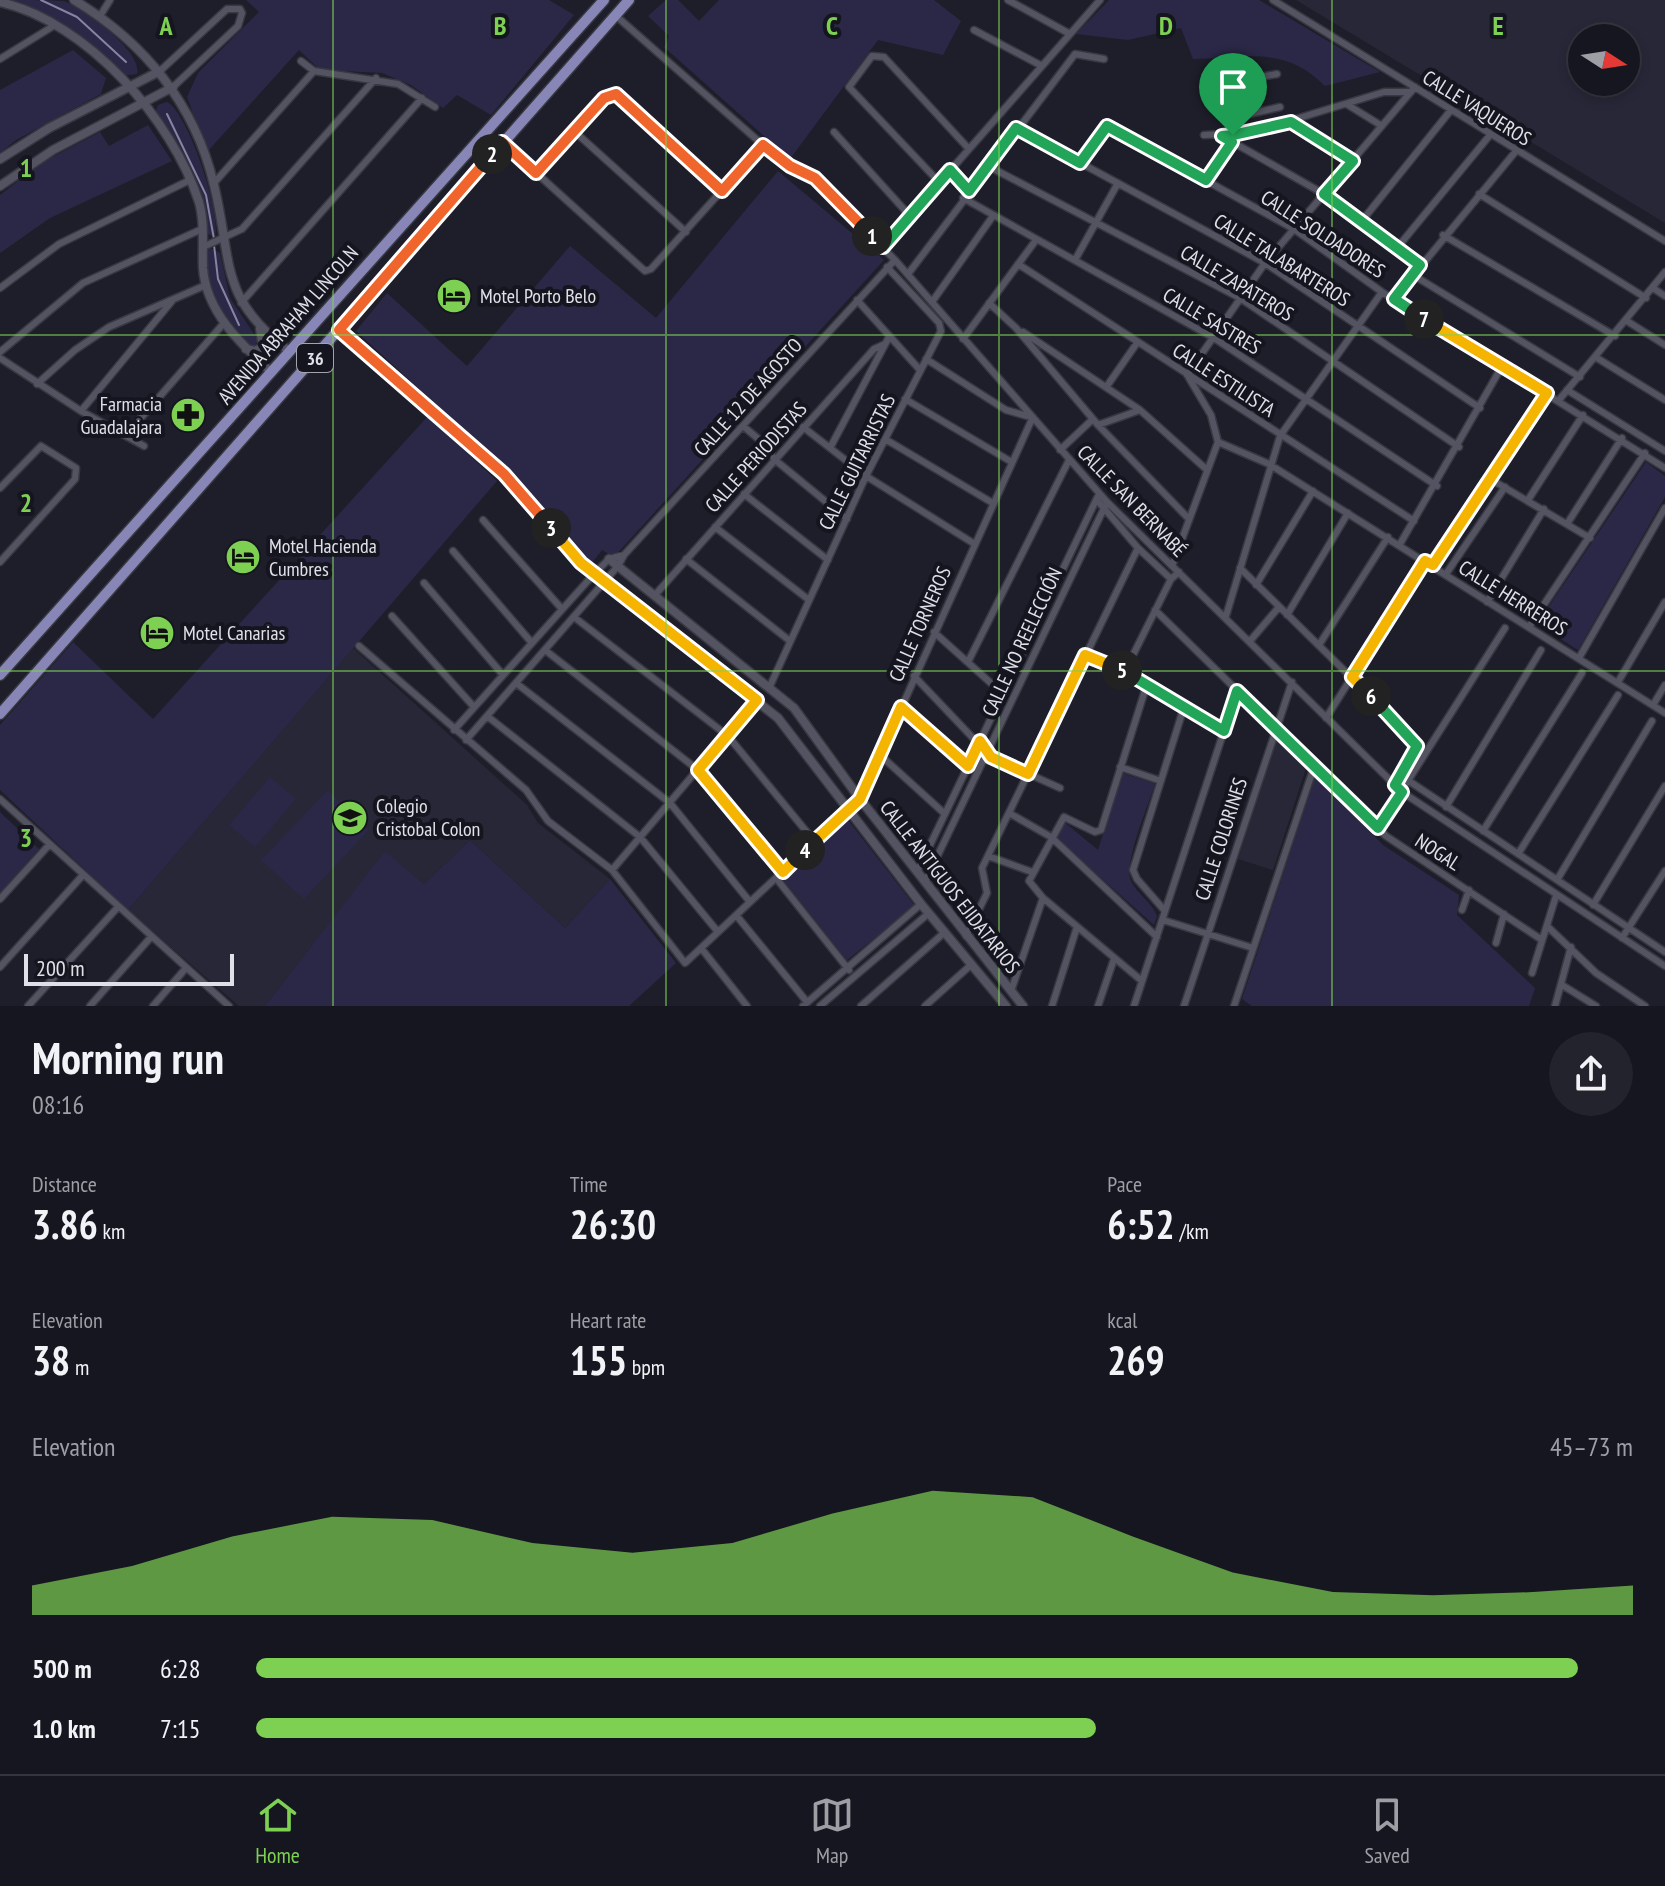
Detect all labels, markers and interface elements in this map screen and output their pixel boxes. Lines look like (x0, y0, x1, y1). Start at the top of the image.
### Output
text: A (158, 9, 173, 42)
text: B (494, 9, 507, 42)
text: C (826, 9, 838, 42)
text: D (1159, 9, 1173, 42)
text: E (1492, 9, 1504, 42)
north arrow (1568, 24, 1640, 96)
map controls (1568, 24, 1640, 96)
pin (1199, 53, 1267, 135)
street label: CALLE VAQUEROS (1418, 64, 1536, 152)
icon: arrive (1211, 65, 1255, 109)
pin: 2 (472, 134, 512, 174)
text: 2 (487, 140, 497, 168)
text: 1 (20, 151, 32, 184)
street label: CALLE SOLDADORES (1256, 184, 1390, 284)
street label: CALLE TALABARTEROS (1209, 208, 1355, 312)
pin: 1 (852, 216, 892, 256)
text: 1 (867, 222, 877, 250)
street label: CALLE ZAPATEROS (1176, 239, 1298, 327)
street label: AVENIDA ABRAHAM LINCOLN (212, 240, 364, 410)
hotel icon: Motel Porto Belo (435, 277, 473, 315)
street label: CALLE SASTRES (1158, 282, 1266, 360)
place label: Motel Porto Belo (480, 283, 596, 309)
pin: 7 (1404, 299, 1444, 339)
text: 7 (1419, 305, 1429, 333)
street label: CALLE 12 DE AGOSTO (688, 332, 808, 461)
street label: CALLE ESTILISTA (1168, 337, 1281, 423)
road number: 36 (297, 344, 333, 372)
street label: CALLE GUITARRISTAS (813, 390, 901, 534)
place label: Farmacia Guadalajara (80, 391, 162, 440)
pharmacy icon: Farmacia Guadalajara (169, 396, 207, 434)
street label: CALLE PERIODISTAS (700, 396, 812, 518)
street label: CALLE SAN BERNABÉ (1072, 439, 1192, 563)
text: 2 (20, 486, 32, 519)
pin: 3 (531, 508, 571, 548)
text: 3 (546, 514, 556, 542)
place label: Motel Hacienda Cumbres (269, 533, 377, 582)
hotel icon: Motel Hacienda Cumbres (224, 538, 262, 576)
street label: CALLE HERREROS (1454, 554, 1572, 642)
street label: CALLE TORNEROS (883, 562, 957, 686)
street label: CALLE NO REELECCIÓN (976, 563, 1068, 721)
hotel icon: Motel Canarias (138, 614, 176, 652)
place label: Motel Canarias (183, 620, 285, 646)
pin: 5 (1102, 650, 1142, 690)
text: 5 (1117, 656, 1127, 684)
pin: 6 (1351, 676, 1391, 716)
text: 6 (1366, 682, 1376, 710)
street label: CALLE COLORINES (1189, 774, 1253, 904)
place label: Colegio Cristobal Colon (376, 793, 480, 842)
street label: CALLE ANTIGUOS EJIDATARIOS (874, 795, 1026, 979)
school or university icon: Colegio Cristobal Colon (331, 799, 369, 837)
text: 3 (20, 821, 32, 854)
street label: NOGAL (1410, 828, 1466, 877)
pin: 4 (785, 830, 825, 870)
text: 4 (800, 836, 810, 864)
scale bar (24, 950, 234, 986)
text: 200 m (36, 954, 85, 982)
text: Morning run (32, 1029, 224, 1086)
button: share (1549, 1032, 1633, 1116)
text: 08:16 (32, 1088, 84, 1121)
text: Distance (32, 1170, 97, 1198)
text: Time (570, 1170, 608, 1198)
text: Pace (1107, 1170, 1142, 1198)
text: 3.86 (32, 1198, 98, 1250)
text: 26:30 (570, 1198, 656, 1250)
text: 6:52 (1107, 1198, 1175, 1250)
text: km (98, 1217, 125, 1245)
text: /km (1175, 1217, 1209, 1245)
text: Elevation (32, 1306, 103, 1334)
text: Heart rate (570, 1306, 646, 1334)
text: kcal (1107, 1306, 1137, 1334)
text: 38 (32, 1334, 70, 1386)
text: 155 (570, 1334, 627, 1386)
text: 269 (1107, 1334, 1165, 1386)
text: m (70, 1353, 89, 1381)
text: bpm (627, 1353, 665, 1381)
text: Elevation (32, 1430, 115, 1463)
text: 45–73 m (1550, 1430, 1633, 1463)
text: 500 m (32, 1652, 92, 1685)
text: 6:28 (160, 1652, 200, 1685)
text: 1.0 km (32, 1712, 96, 1745)
text: 7:15 (160, 1712, 200, 1745)
tab: Home (255, 1793, 300, 1869)
tab: Map (810, 1793, 854, 1869)
tab: Saved (1364, 1793, 1410, 1869)

